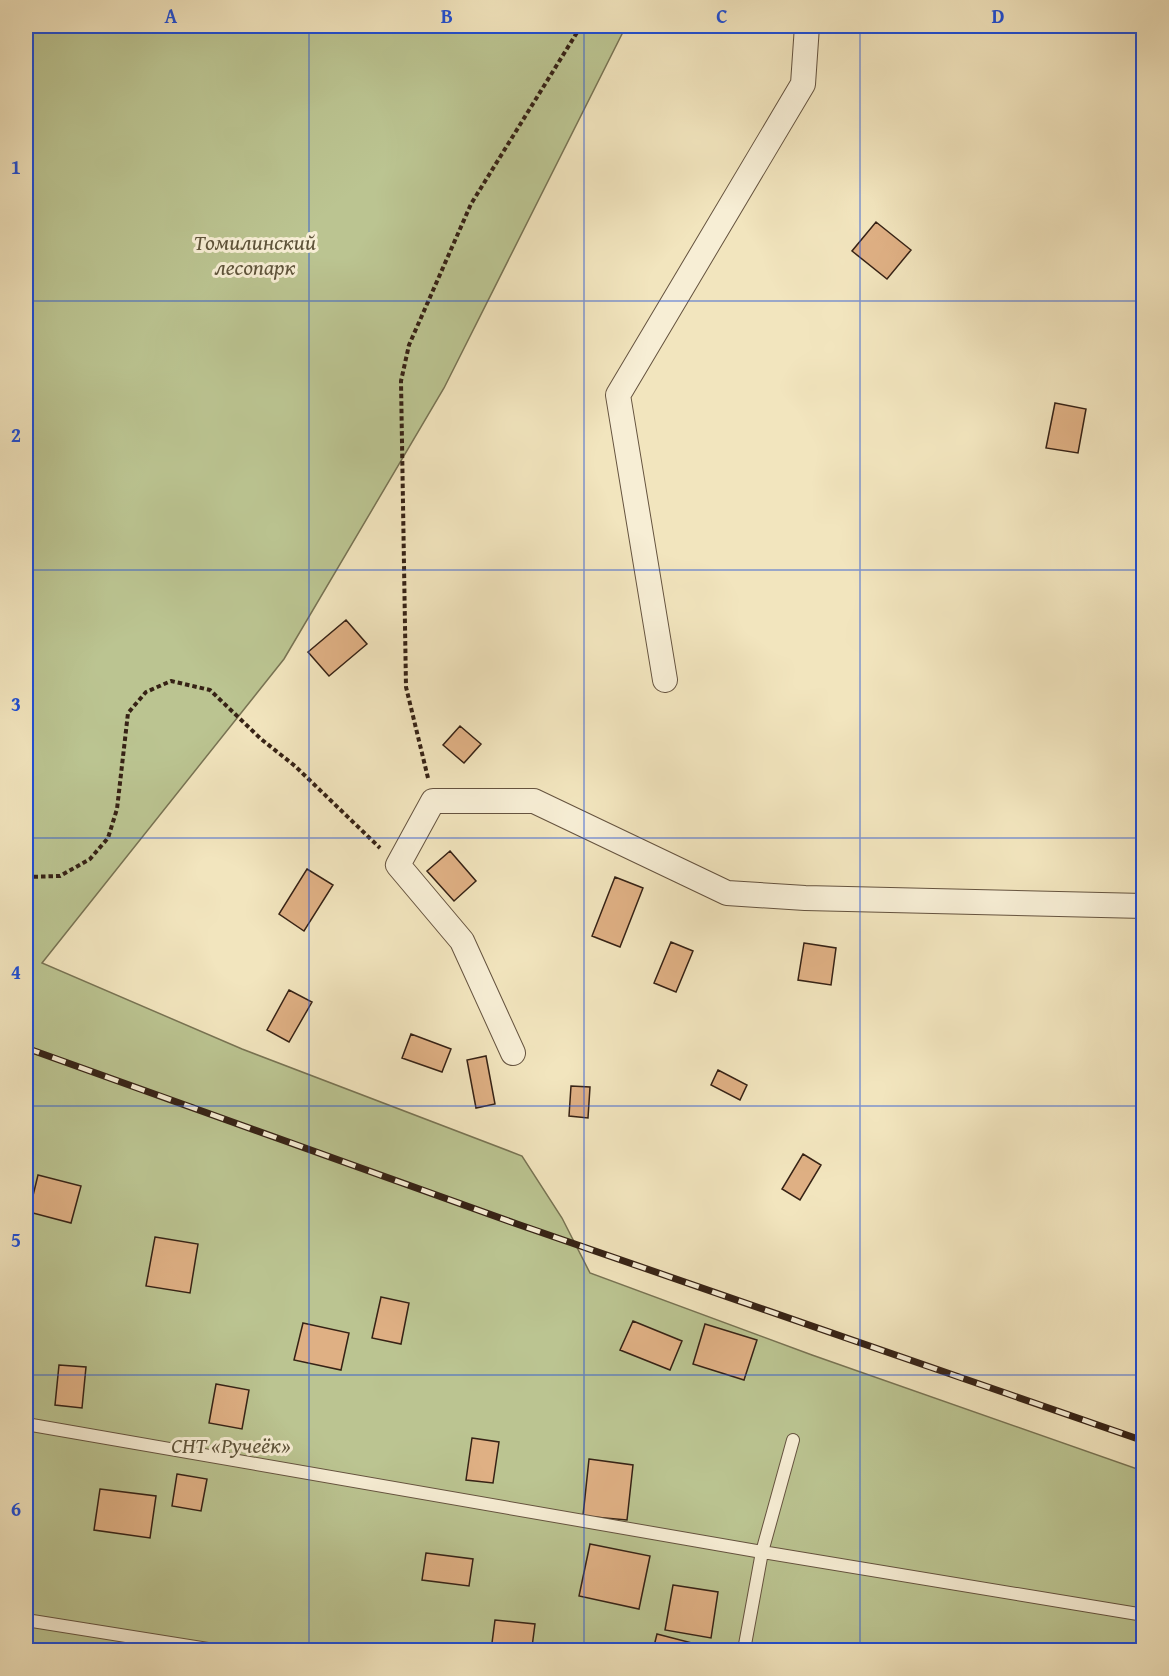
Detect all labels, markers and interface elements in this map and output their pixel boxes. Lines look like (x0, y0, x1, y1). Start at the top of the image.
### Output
text: A (165, 1, 178, 30)
text: B (441, 1, 453, 30)
text: C (716, 1, 728, 30)
text: D (991, 1, 1005, 30)
text: 1 (11, 152, 21, 181)
park label: Томилинский лесопарк (194, 226, 316, 283)
text: 2 (11, 420, 21, 449)
text: 3 (11, 689, 21, 718)
text: 4 (11, 957, 21, 986)
text: 5 (11, 1225, 21, 1254)
park label: СНТ «Ручеёк» (171, 1429, 291, 1461)
text: 6 (11, 1494, 21, 1523)

